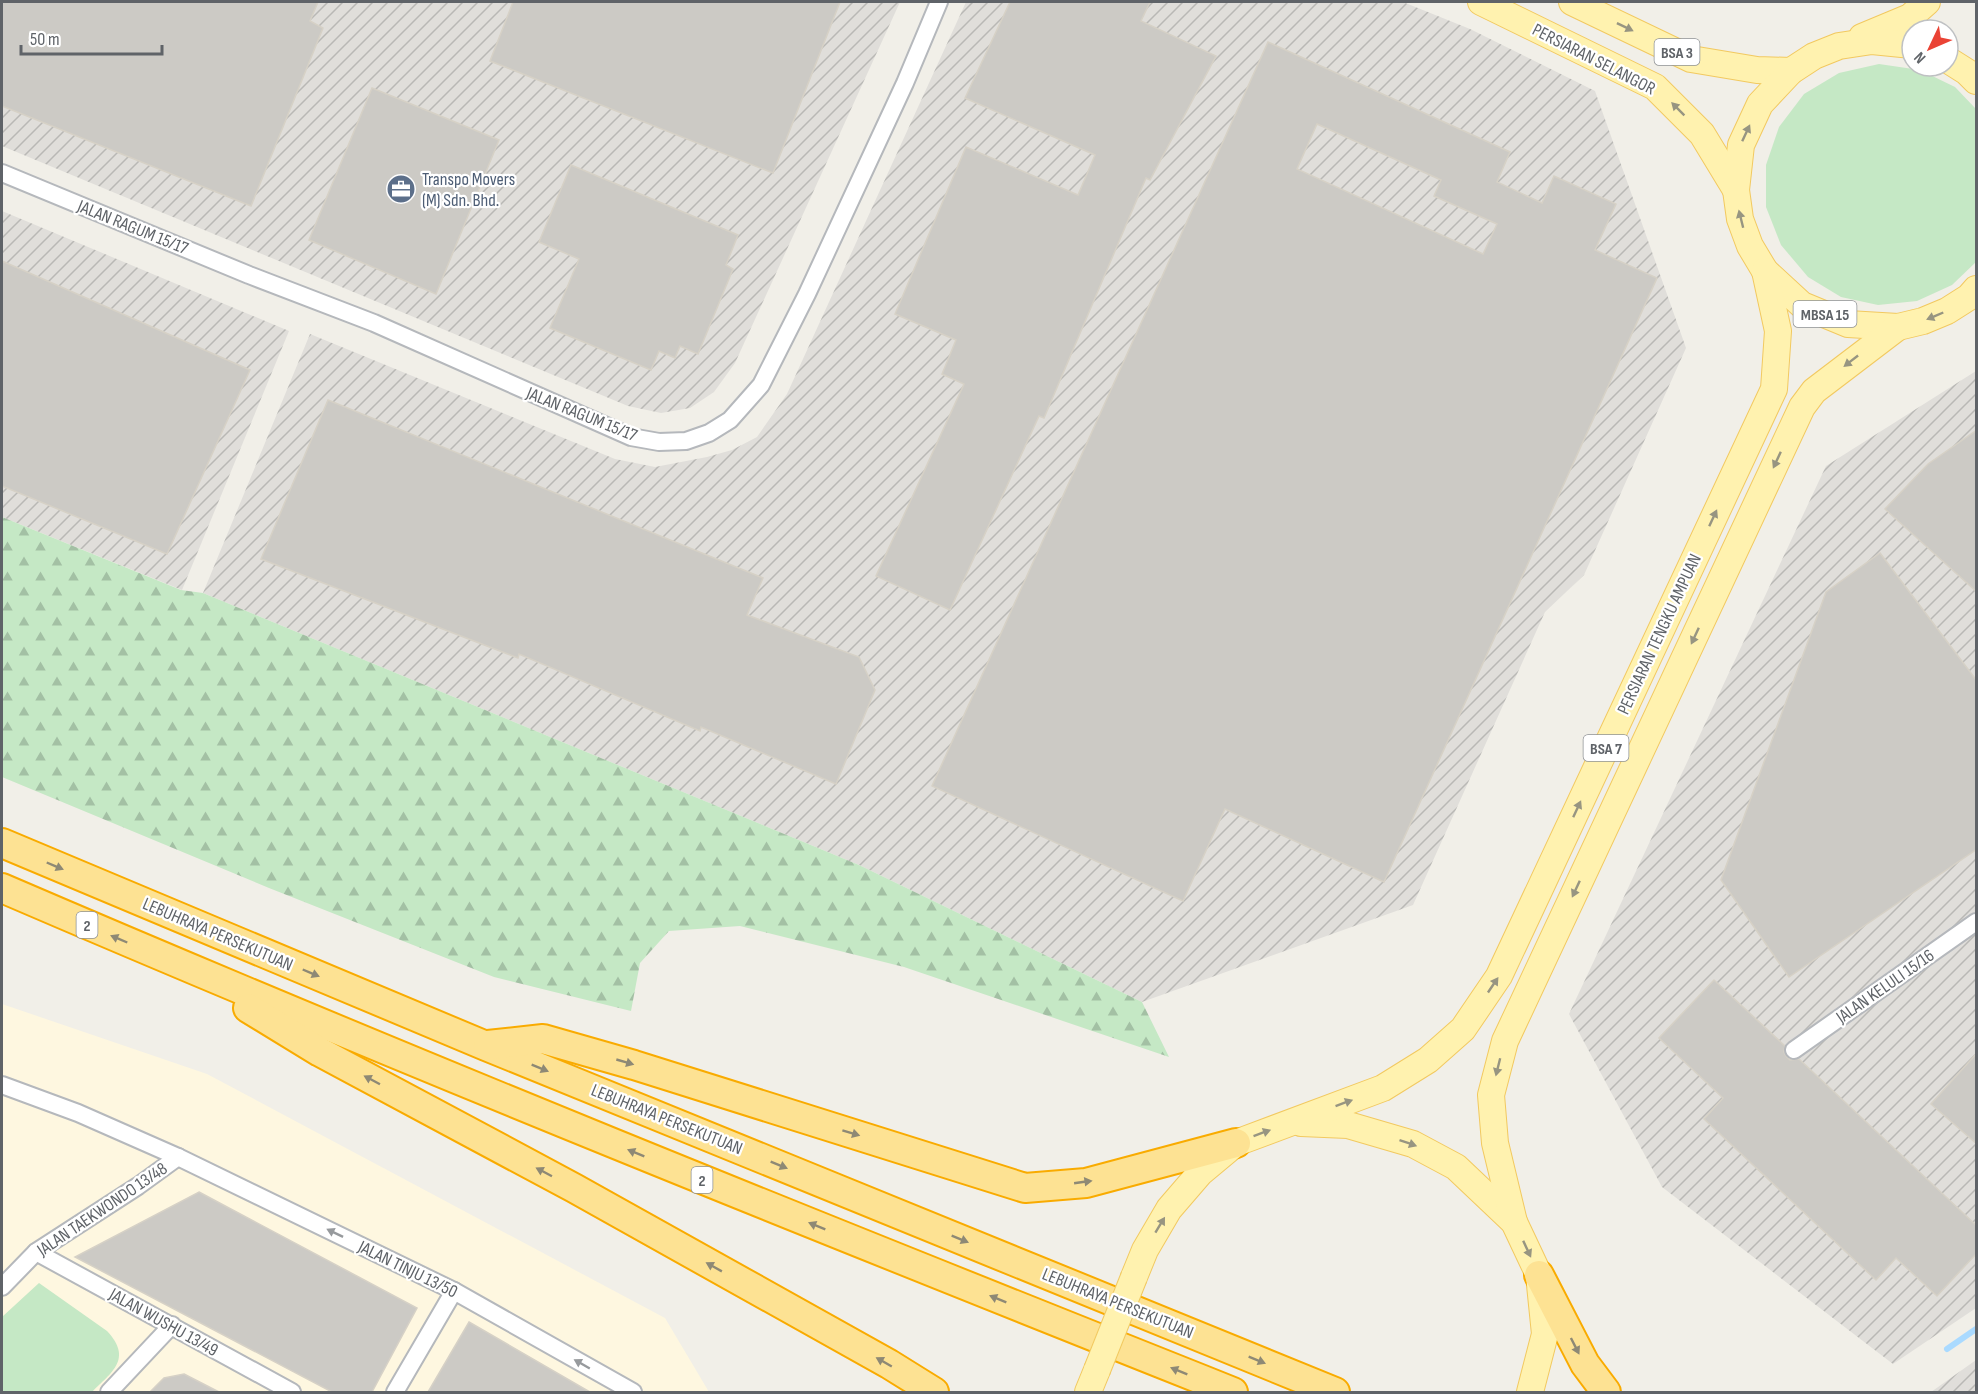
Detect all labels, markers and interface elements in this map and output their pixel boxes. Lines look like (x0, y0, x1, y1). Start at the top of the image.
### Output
scale bar (21, 18, 162, 56)
north arrow (1900, 18, 1960, 78)
street label: PERSIARAN SELANGOR (1529, 19, 1659, 100)
one-way arrow (1616, 22, 1633, 32)
text: 50 m (30, 29, 60, 50)
road number: BSA 3 (1654, 39, 1700, 65)
text: N (1910, 48, 1930, 67)
one-way arrow (1671, 103, 1685, 117)
one-way arrow (1742, 125, 1751, 142)
place label: Transpo Movers (M) Sdn. Bhd. (422, 169, 515, 211)
office icon: Transpo Movers (M) Sdn. Bhd. (385, 173, 417, 205)
street label: JALAN RAGUM 15/17 (74, 195, 192, 259)
one-way arrow (1736, 210, 1746, 228)
road number: MBSA 15 (1794, 301, 1856, 327)
one-way arrow (1926, 311, 1944, 321)
one-way arrow (1843, 355, 1858, 367)
street label: JALAN RAGUM 15/17 (523, 382, 641, 446)
one-way arrow (1773, 451, 1782, 468)
one-way arrow (1708, 509, 1718, 527)
street label: PERSIARAN TENGKU AMPUAN (1613, 551, 1706, 718)
one-way arrow (1690, 628, 1699, 645)
road number: BSA 7 (1584, 735, 1628, 761)
one-way arrow (1573, 801, 1582, 818)
one-way arrow (47, 861, 65, 871)
one-way arrow (1572, 881, 1581, 898)
street label: LEBUHRAYA PERSEKUTUAN (140, 893, 296, 976)
road number: 2 (76, 912, 98, 938)
one-way arrow (110, 934, 128, 943)
street label: JALAN KELULI 15/16 (1831, 945, 1938, 1029)
one-way arrow (302, 969, 320, 978)
one-way arrow (1487, 978, 1499, 994)
one-way arrow (616, 1058, 634, 1067)
one-way arrow (1493, 1058, 1503, 1076)
one-way arrow (532, 1063, 550, 1073)
one-way arrow (363, 1075, 380, 1085)
street label: LEBUHRAYA PERSEKUTUAN (588, 1080, 745, 1159)
one-way arrow (1335, 1097, 1353, 1107)
one-way arrow (1253, 1127, 1271, 1137)
one-way arrow (842, 1129, 860, 1138)
one-way arrow (1399, 1138, 1417, 1148)
one-way arrow (627, 1148, 645, 1157)
street label: JALAN TAEKWONDO 13/48 (32, 1158, 171, 1261)
one-way arrow (771, 1160, 789, 1170)
one-way arrow (535, 1167, 552, 1177)
road number: 2 (692, 1167, 712, 1193)
one-way arrow (1074, 1178, 1093, 1187)
one-way arrow (1154, 1217, 1165, 1233)
one-way arrow (807, 1221, 825, 1231)
one-way arrow (327, 1229, 344, 1238)
one-way arrow (951, 1235, 969, 1244)
street label: JALAN TINJU 13/50 (354, 1236, 461, 1303)
one-way arrow (1522, 1240, 1531, 1257)
one-way arrow (706, 1261, 722, 1272)
street label: LEBUHRAYA PERSEKUTUAN (1039, 1264, 1196, 1343)
street label: JALAN WUSHU 13/49 (105, 1283, 222, 1361)
one-way arrow (988, 1293, 1006, 1303)
one-way arrow (1570, 1337, 1580, 1355)
one-way arrow (1249, 1355, 1267, 1365)
one-way arrow (876, 1357, 893, 1367)
one-way arrow (574, 1358, 590, 1369)
one-way arrow (1170, 1366, 1188, 1375)

